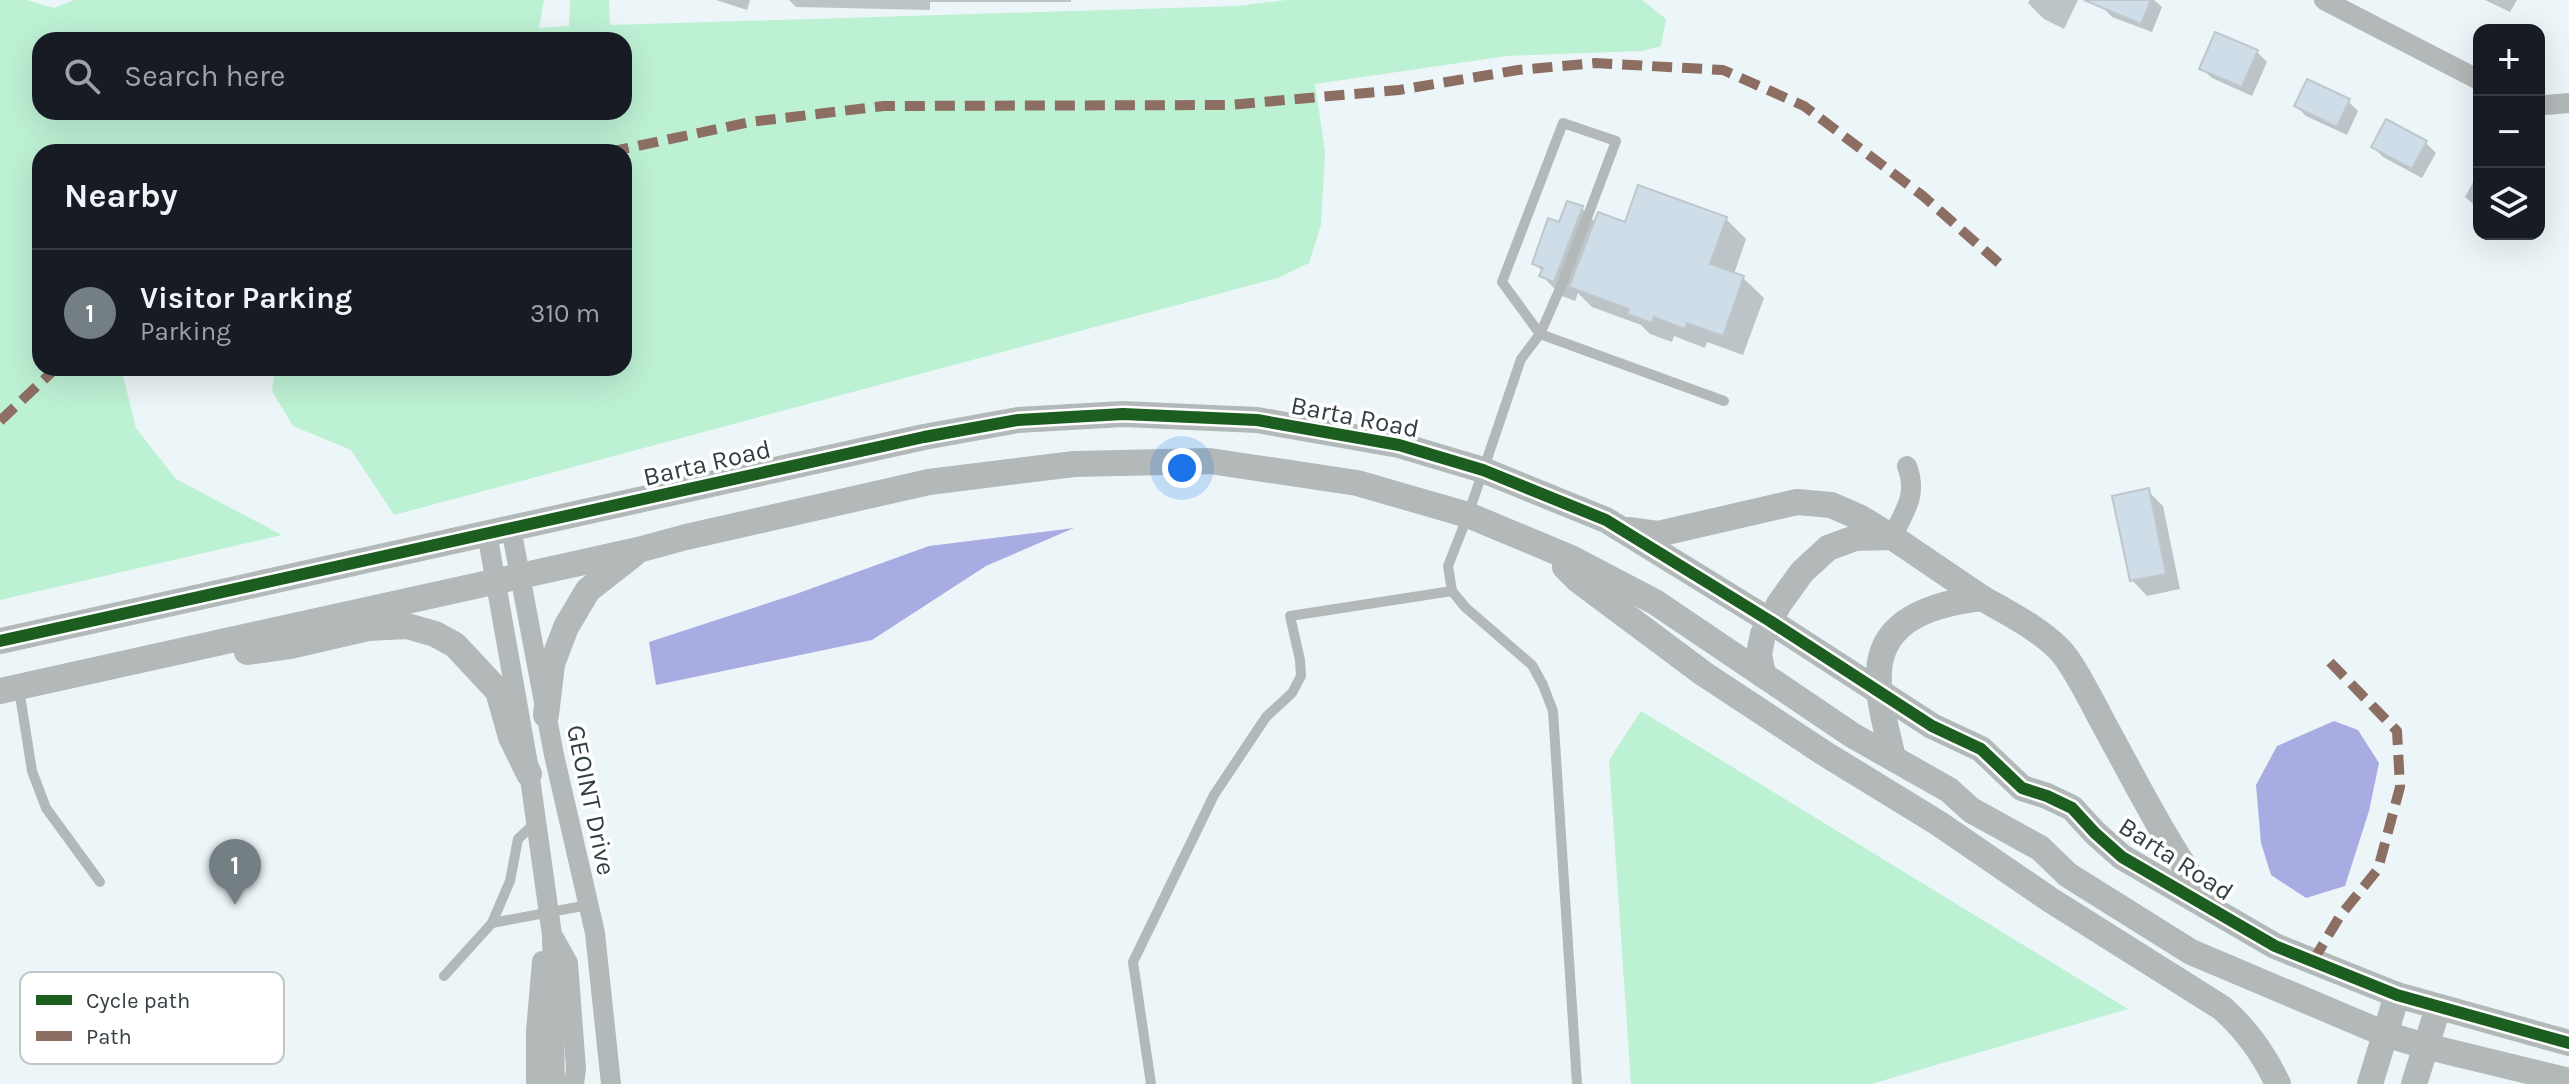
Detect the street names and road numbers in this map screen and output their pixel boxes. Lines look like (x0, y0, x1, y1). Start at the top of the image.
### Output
street label: Barta Road (1288, 389, 1422, 445)
street label: Barta Road (640, 433, 774, 493)
street label: GEOINT Drive (560, 722, 622, 878)
street label: Barta Road (2113, 811, 2239, 907)

